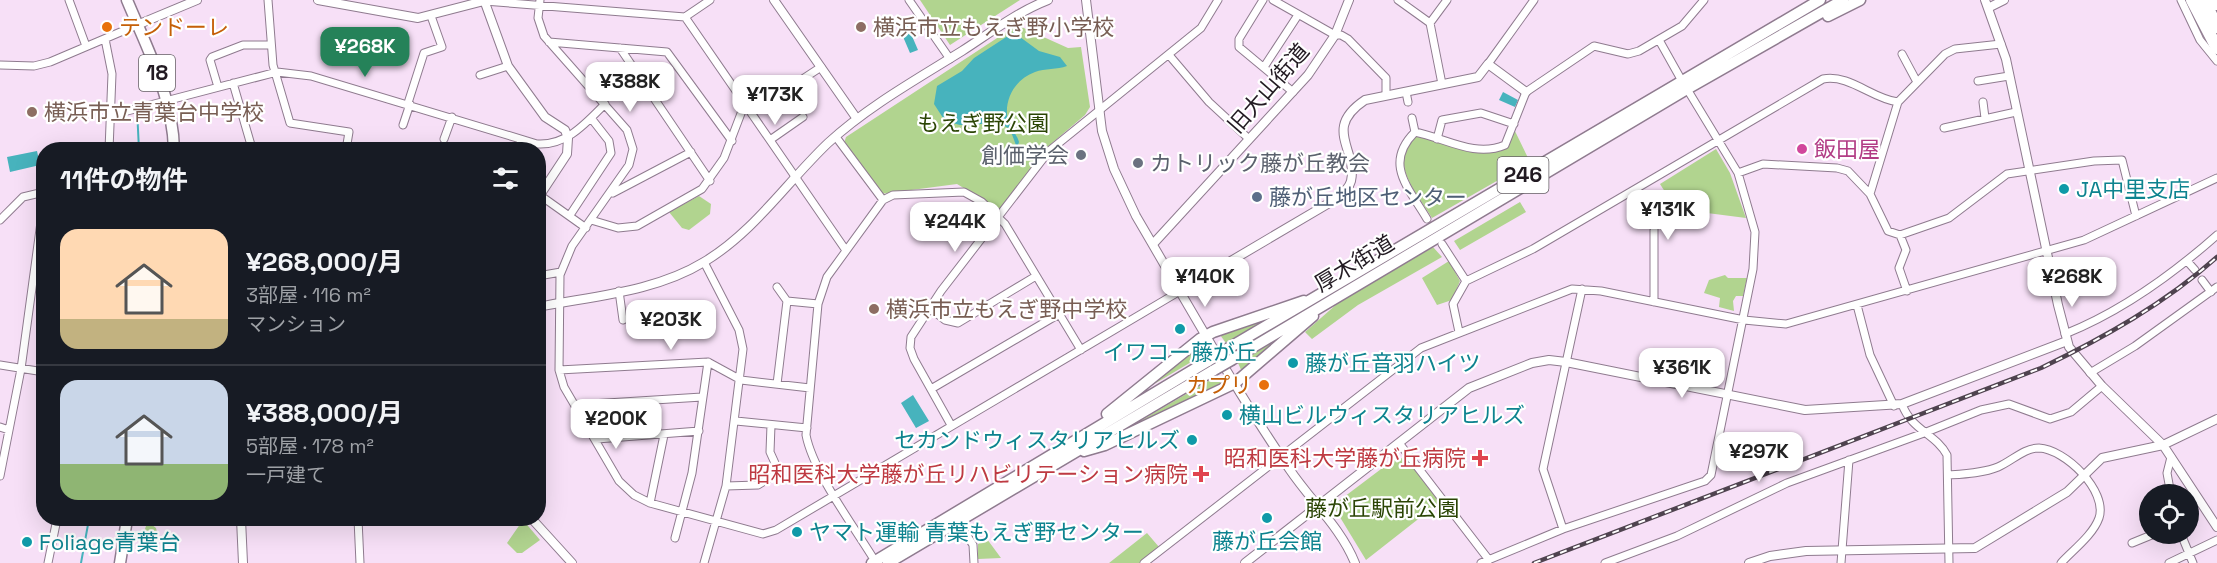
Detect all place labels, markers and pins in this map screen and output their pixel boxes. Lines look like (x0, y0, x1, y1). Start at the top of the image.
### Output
place label: テンドーレ (119, 13, 229, 41)
place label: 横浜市立もえぎ野小学校 (873, 13, 1114, 41)
marker: テンドーレ (100, 20, 114, 34)
marker: 横浜市立もえぎ野小学校 (854, 20, 868, 34)
pin: ¥268K (323, 27, 407, 78)
pin: ¥388K (588, 62, 672, 113)
pin: ¥173K (733, 75, 817, 126)
place label: 横浜市立青葉台中学校 (44, 98, 264, 126)
marker: 横浜市立青葉台中学校 (25, 105, 39, 119)
place label: 飯田屋 (1814, 135, 1880, 163)
place label: 創価学会 (981, 141, 1069, 169)
marker: 飯田屋 (1795, 142, 1809, 156)
marker: 創価学会 (1074, 148, 1088, 162)
place label: カトリック藤が丘教会 (1150, 149, 1370, 177)
marker: カトリック藤が丘教会 (1131, 156, 1145, 170)
place label: JA中里支店 (2076, 175, 2190, 203)
marker: JA中里支店 (2057, 182, 2071, 196)
place label: 藤が丘地区センター (1269, 183, 1467, 211)
marker: 藤が丘地区センター (1250, 190, 1264, 204)
pin: ¥131K (1626, 190, 1710, 241)
pin: ¥244K (913, 202, 997, 253)
pin: ¥140K (1163, 257, 1247, 308)
pin: ¥268K (2030, 257, 2114, 308)
place label: 横浜市立もえぎ野中学校 (886, 295, 1127, 323)
pin: ¥203K (629, 300, 713, 351)
marker: 横浜市立もえぎ野中学校 (867, 302, 881, 316)
marker: イワコー藤が丘 (1173, 322, 1187, 336)
place label: イワコー藤が丘 (1103, 338, 1257, 366)
pin: ¥361K (1640, 348, 1724, 399)
place label: 藤が丘音羽ハイツ (1305, 349, 1481, 377)
marker: 藤が丘音羽ハイツ (1286, 356, 1300, 370)
place label: カプリ (1186, 371, 1252, 399)
marker: カプリ (1257, 378, 1271, 392)
pin: ¥200K (574, 399, 658, 450)
place label: 横山ビルウィスタリアヒルズ (1239, 401, 1525, 429)
marker: 横山ビルウィスタリアヒルズ (1220, 408, 1234, 422)
place label: セカンドウィスタリアヒルズ (894, 426, 1180, 454)
pin: ¥297K (1717, 432, 1801, 483)
marker: セカンドウィスタリアヒルズ (1185, 433, 1199, 447)
place label: 昭和医科大学藤が丘病院 (1224, 444, 1466, 472)
marker: 昭和医科大学藤が丘病院 (1471, 449, 1489, 467)
place label: 昭和医科大学藤が丘リハビリテーション病院 (748, 460, 1188, 488)
marker: 昭和医科大学藤が丘リハビリテーション病院 (1192, 465, 1210, 483)
marker: 藤が丘会館 (1260, 511, 1274, 525)
place label: ヤマト運輸 青葉もえぎ野センター (809, 518, 1144, 546)
marker: ヤマト運輸 青葉もえぎ野センター (790, 525, 804, 539)
place label: 藤が丘会館 (1212, 527, 1322, 555)
place label: Foliage青葉台 (39, 528, 181, 556)
marker: Foliage青葉台 (20, 535, 34, 549)

